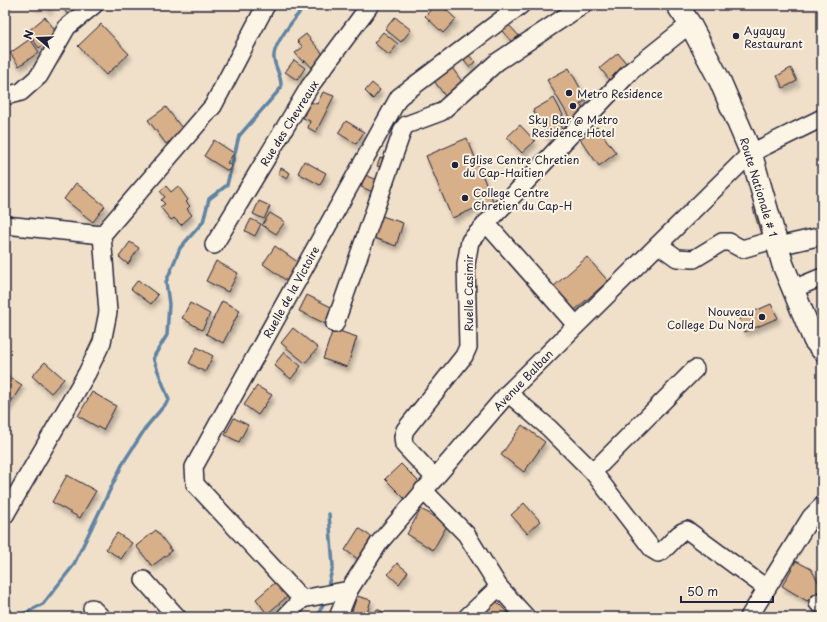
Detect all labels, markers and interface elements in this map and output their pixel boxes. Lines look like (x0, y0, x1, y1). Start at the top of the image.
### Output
north arrow (18, 18, 58, 58)
place label: Ayayay Restaurant (744, 22, 803, 52)
text: N (19, 27, 38, 41)
marker: Ayayay Restaurant (731, 31, 741, 41)
street label: Rue des Chevreaux (256, 76, 322, 169)
place label: Metro Residence (577, 85, 663, 102)
marker: Metro Residence (564, 88, 574, 98)
marker: Sky Bar @ Metro Residence Hotel (568, 101, 578, 111)
place label: Sky Bar @ Metro Residence Hotel (528, 111, 618, 141)
street label: Route Nationale # 1 (736, 135, 782, 239)
place label: Eglise Centre Chretien du Cap-Haitien (463, 151, 579, 181)
marker: Eglise Centre Chretien du Cap-Haitien (450, 160, 460, 170)
place label: College Centre Chretien du Cap-H (473, 184, 572, 214)
marker: College Centre Chretien du Cap-H (460, 193, 470, 203)
street label: Ruelle de la Victoire (259, 243, 323, 341)
street label: Ruelle Casimir (460, 255, 477, 331)
place label: Nouveau College Du Nord (667, 303, 754, 333)
marker: Nouveau College Du Nord (757, 312, 767, 322)
street label: Avenue Balban (489, 345, 557, 414)
scale bar (681, 578, 773, 604)
text: 50 m (687, 582, 718, 600)

